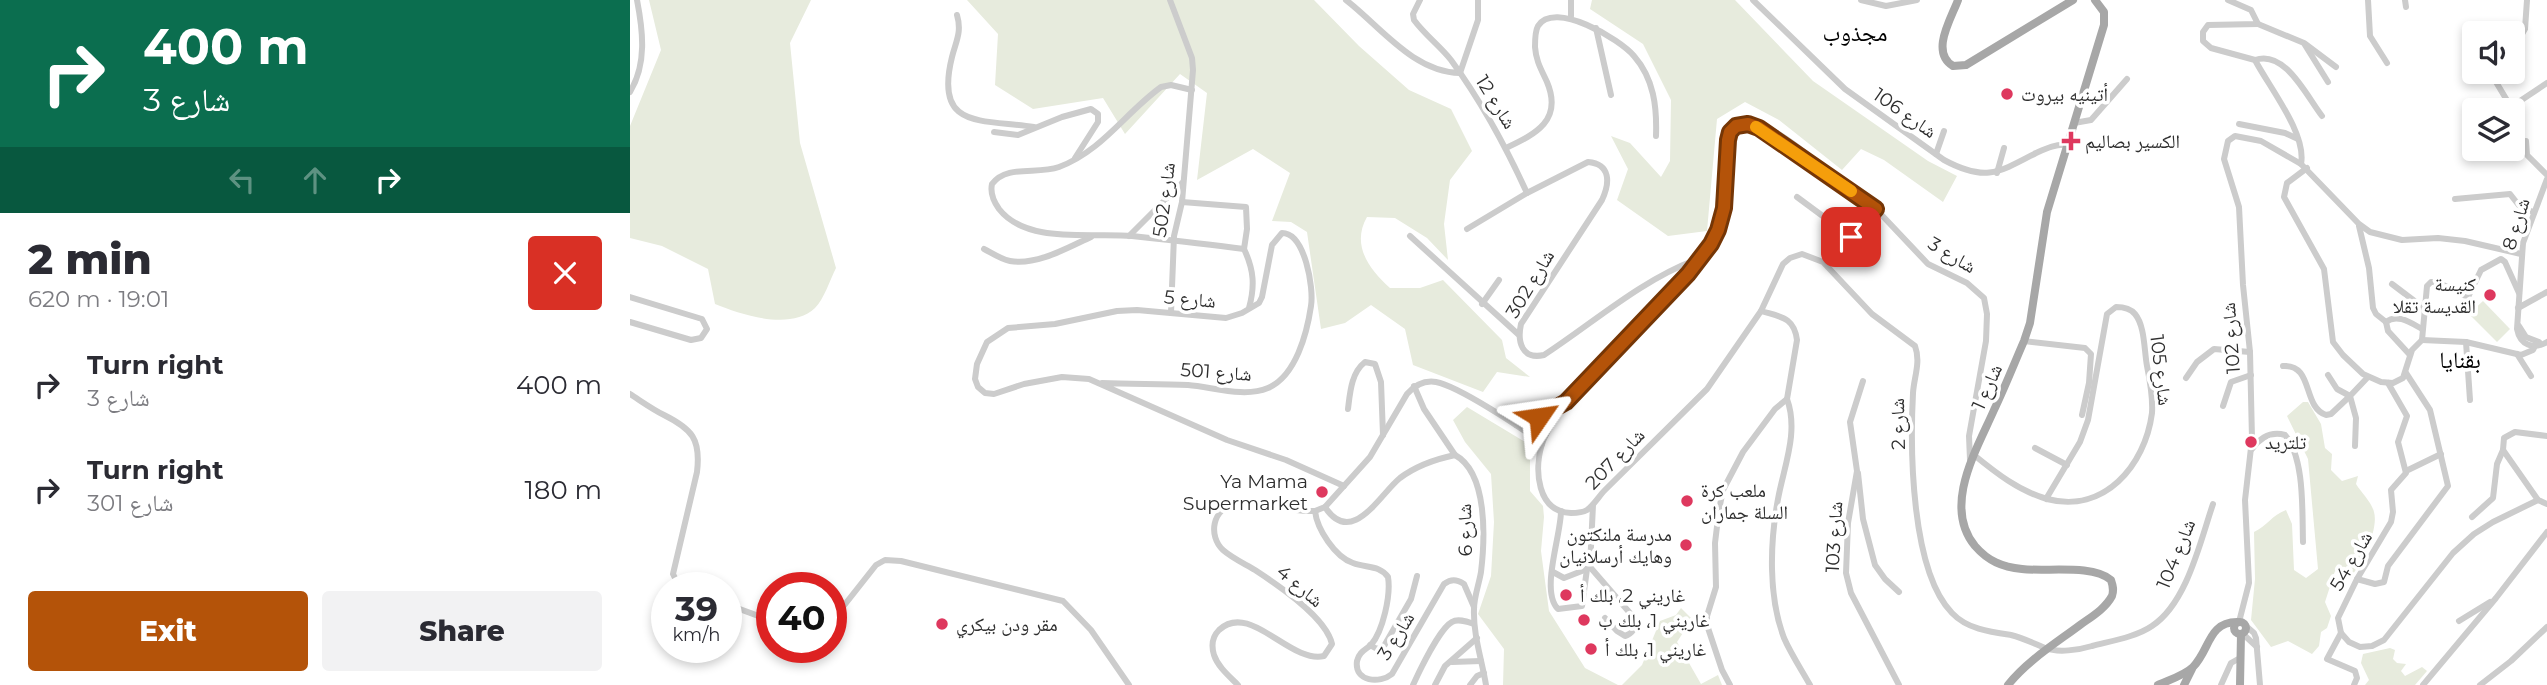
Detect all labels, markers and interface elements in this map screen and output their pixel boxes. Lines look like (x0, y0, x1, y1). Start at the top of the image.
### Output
text: 400 m (143, 17, 309, 76)
district label: مجذوب (1822, 19, 1888, 47)
map controls (2462, 21, 2525, 161)
button: sound (2462, 21, 2525, 84)
icon: right (28, 28, 119, 119)
street label: شارع 12 (1471, 71, 1521, 133)
text: شارع 3 (143, 80, 230, 119)
street label: شارع 106 (1869, 83, 1941, 143)
place label: أتينيه بيروت (2021, 83, 2108, 106)
marker: أتينيه بيروت (1999, 86, 2015, 102)
button: layers (2462, 98, 2525, 161)
place label: الكسير بصاليم (2085, 130, 2180, 154)
marker: الكسير بصاليم (2063, 133, 2079, 149)
icon: left (223, 161, 261, 199)
icon: ahead (296, 161, 334, 199)
icon: right (369, 161, 407, 199)
street label: شارع 502 (1148, 161, 1180, 239)
street label: شارع 8 (2497, 195, 2535, 253)
pin (1821, 207, 1881, 267)
icon: arrive (1832, 218, 1870, 256)
street label: شارع 3 (1924, 232, 1980, 278)
text: 2 min (28, 233, 152, 285)
button: close (528, 236, 602, 310)
street label: شارع 302 (1501, 246, 1559, 322)
place label: كنيسة القديسة تقلا (2393, 273, 2476, 318)
text: 620 m · 19:01 (28, 285, 169, 313)
street label: شارع 5 (1163, 285, 1217, 313)
marker: كنيسة القديسة تقلا (2482, 287, 2498, 303)
street label: شارع 102 (2217, 302, 2245, 374)
street label: شارع 105 (2145, 333, 2177, 407)
district label: بقنايا (2439, 346, 2481, 374)
text: Turn right (87, 349, 223, 381)
street label: شارع 501 (1180, 358, 1252, 386)
street label: شارع 1 (1967, 360, 2007, 414)
icon: right (28, 366, 66, 404)
text: 400 m (516, 369, 602, 401)
position arrow (1502, 380, 1576, 454)
text: شارع 3 (87, 384, 150, 412)
street label: شارع 2 (1886, 398, 1910, 450)
street label: شارع 207 (1581, 424, 1649, 494)
place label: تلتريد (2265, 431, 2307, 454)
marker: تلتريد (2243, 434, 2259, 450)
text: Turn right (87, 454, 223, 486)
place label: Ya Mama Supermarket (1183, 470, 1308, 515)
icon: right (28, 471, 66, 509)
text: 180 m (524, 474, 602, 506)
place label: ملعب كرة السلة جماران (1701, 479, 1788, 524)
marker: Ya Mama Supermarket (1314, 484, 1330, 500)
text: شارع 301 (87, 489, 173, 517)
marker: ملعب كرة السلة جماران (1679, 493, 1695, 509)
street label: شارع 103 (1821, 501, 1847, 573)
street label: شارع 6 (1453, 503, 1477, 557)
street label: شارع 104 (2152, 516, 2200, 592)
place label: مدرسة ملنكتون وهايك أرسلانيان (1559, 523, 1672, 568)
street label: شارع 54 (2325, 527, 2377, 595)
marker: مدرسة ملنكتون وهايك أرسلانيان (1678, 537, 1694, 553)
street label: شارع 4 (1272, 560, 1328, 612)
speed limit sign: 40 (756, 572, 847, 663)
place label: غاريني 2، بلك أ (1580, 584, 1685, 610)
text: 39 (675, 587, 718, 630)
marker: غاريني 2، بلك أ (1558, 587, 1574, 603)
button: Exit (28, 591, 308, 671)
button: Share (322, 591, 602, 671)
street label: شارع 3 (1373, 608, 1419, 664)
place label: غاريني 1، بلك ب (1598, 609, 1710, 635)
marker: غاريني 1، بلك ب (1576, 612, 1592, 628)
place label: مقر ودن بيكري (956, 613, 1058, 639)
marker: مقر ودن بيكري (934, 616, 950, 632)
text: km/h (672, 624, 721, 646)
place label: غاريني 1، بلك أ (1605, 638, 1706, 664)
marker: غاريني 1، بلك أ (1583, 641, 1599, 657)

